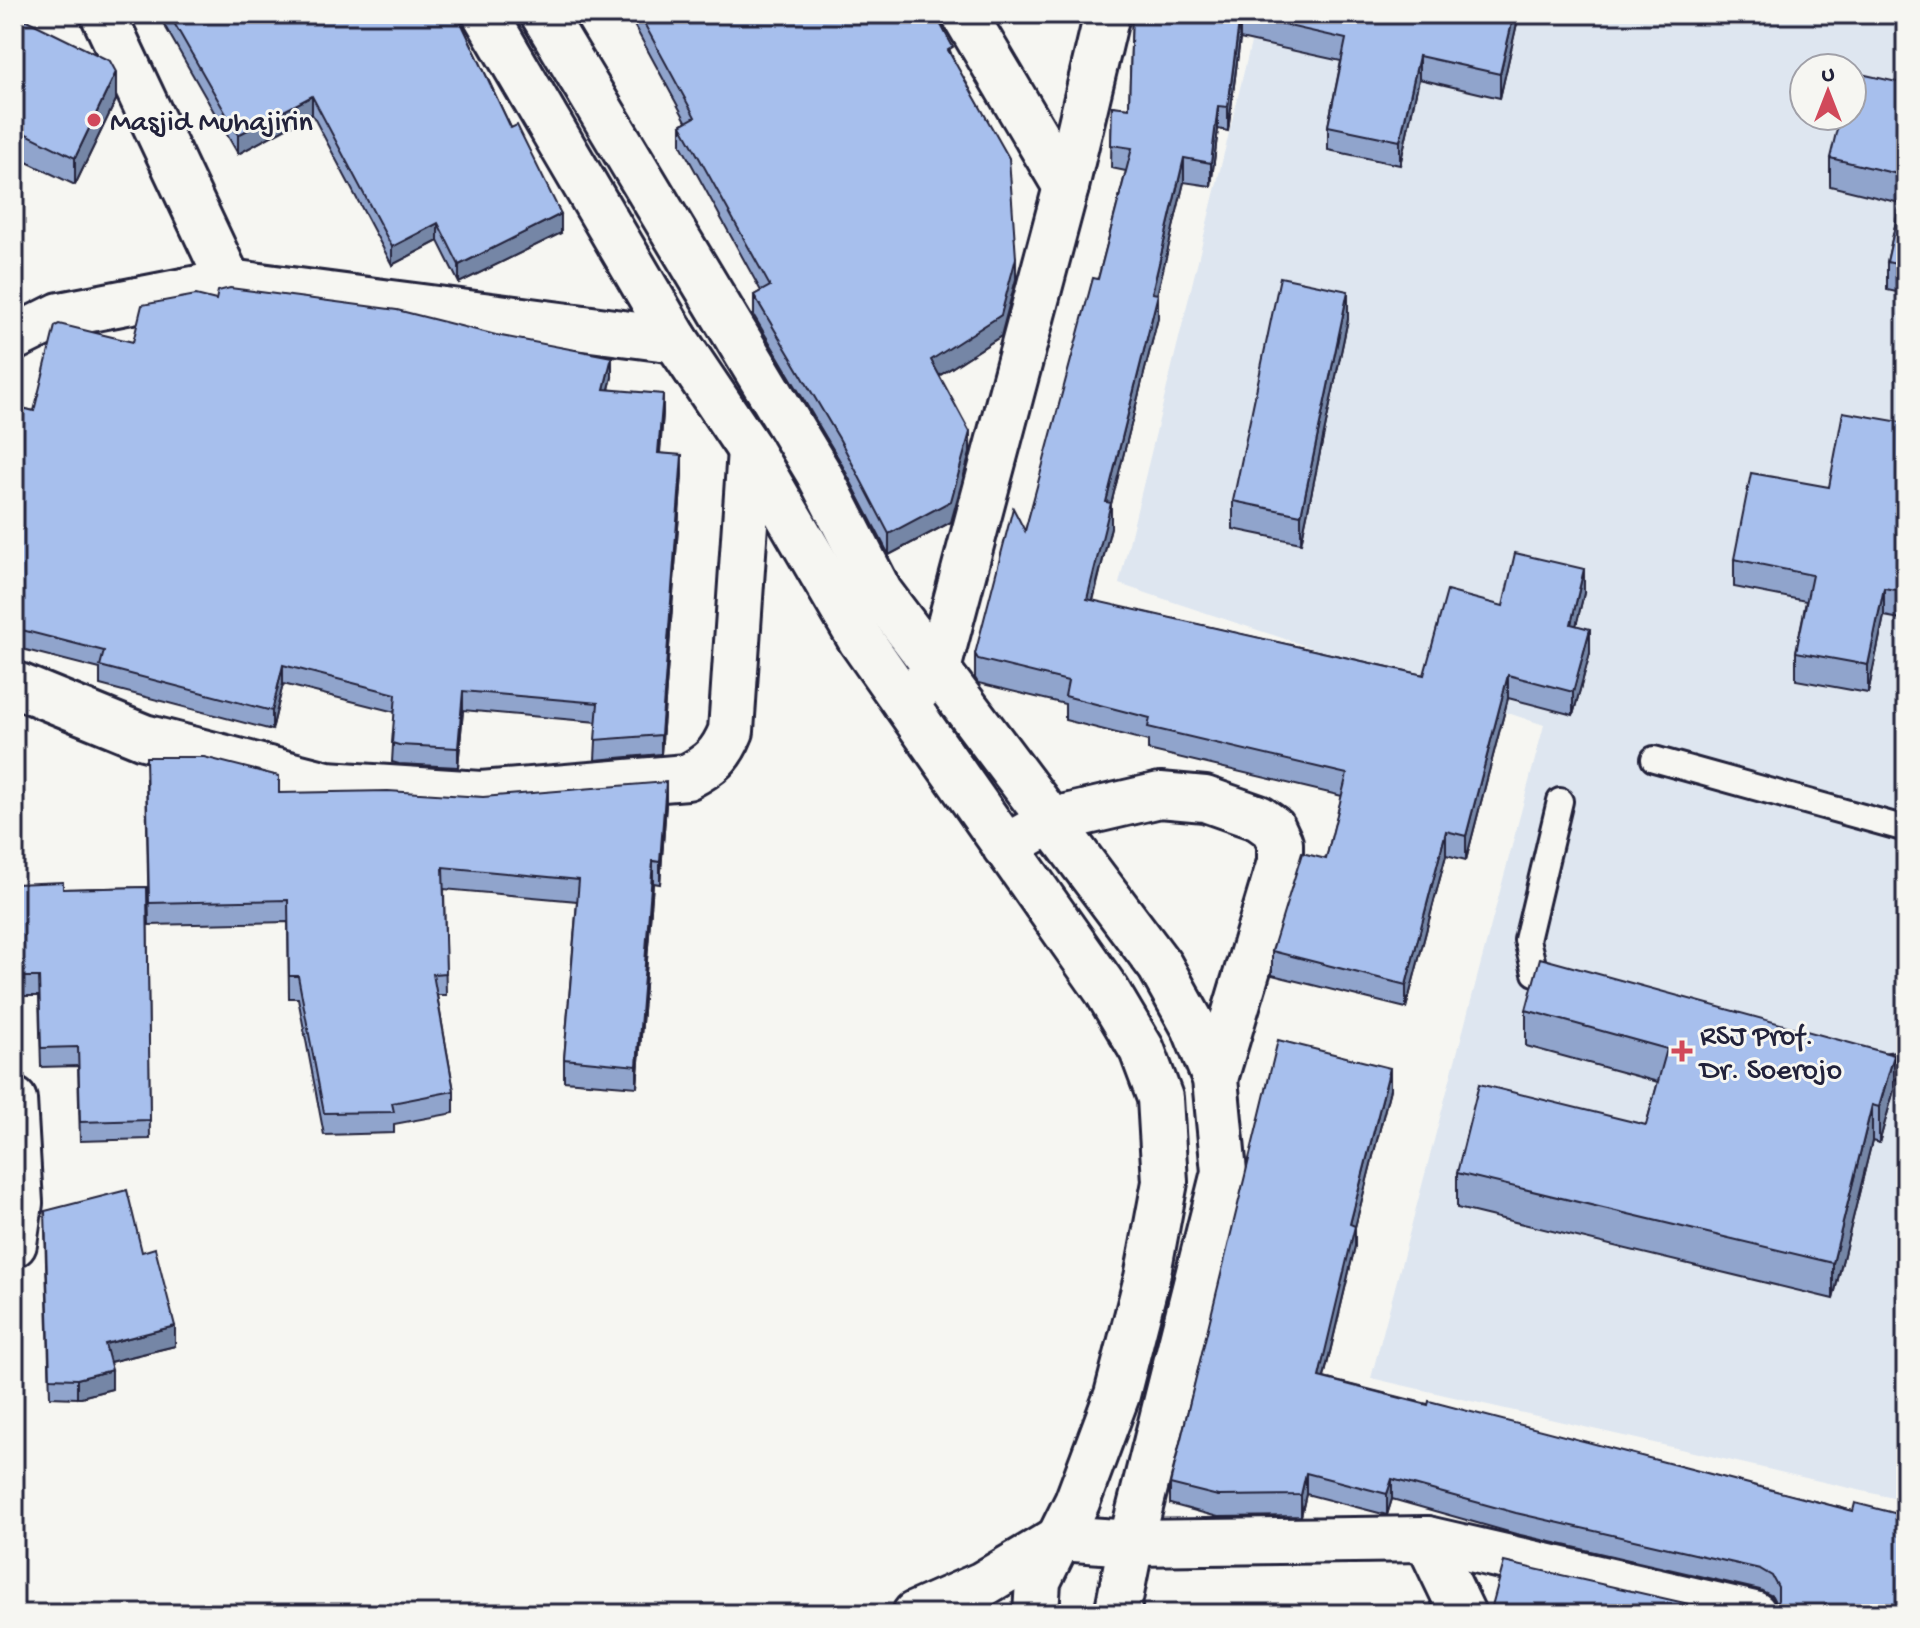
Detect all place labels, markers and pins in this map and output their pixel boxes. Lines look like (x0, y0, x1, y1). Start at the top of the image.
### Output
place label: Masjid Muhajirin (110, 107, 313, 142)
marker: Masjid Muhajirin (85, 111, 103, 129)
place label: RSJ Prof. Dr. Soerojo (1698, 1021, 1842, 1090)
marker: RSJ Prof. Dr. Soerojo (1671, 1040, 1693, 1062)

